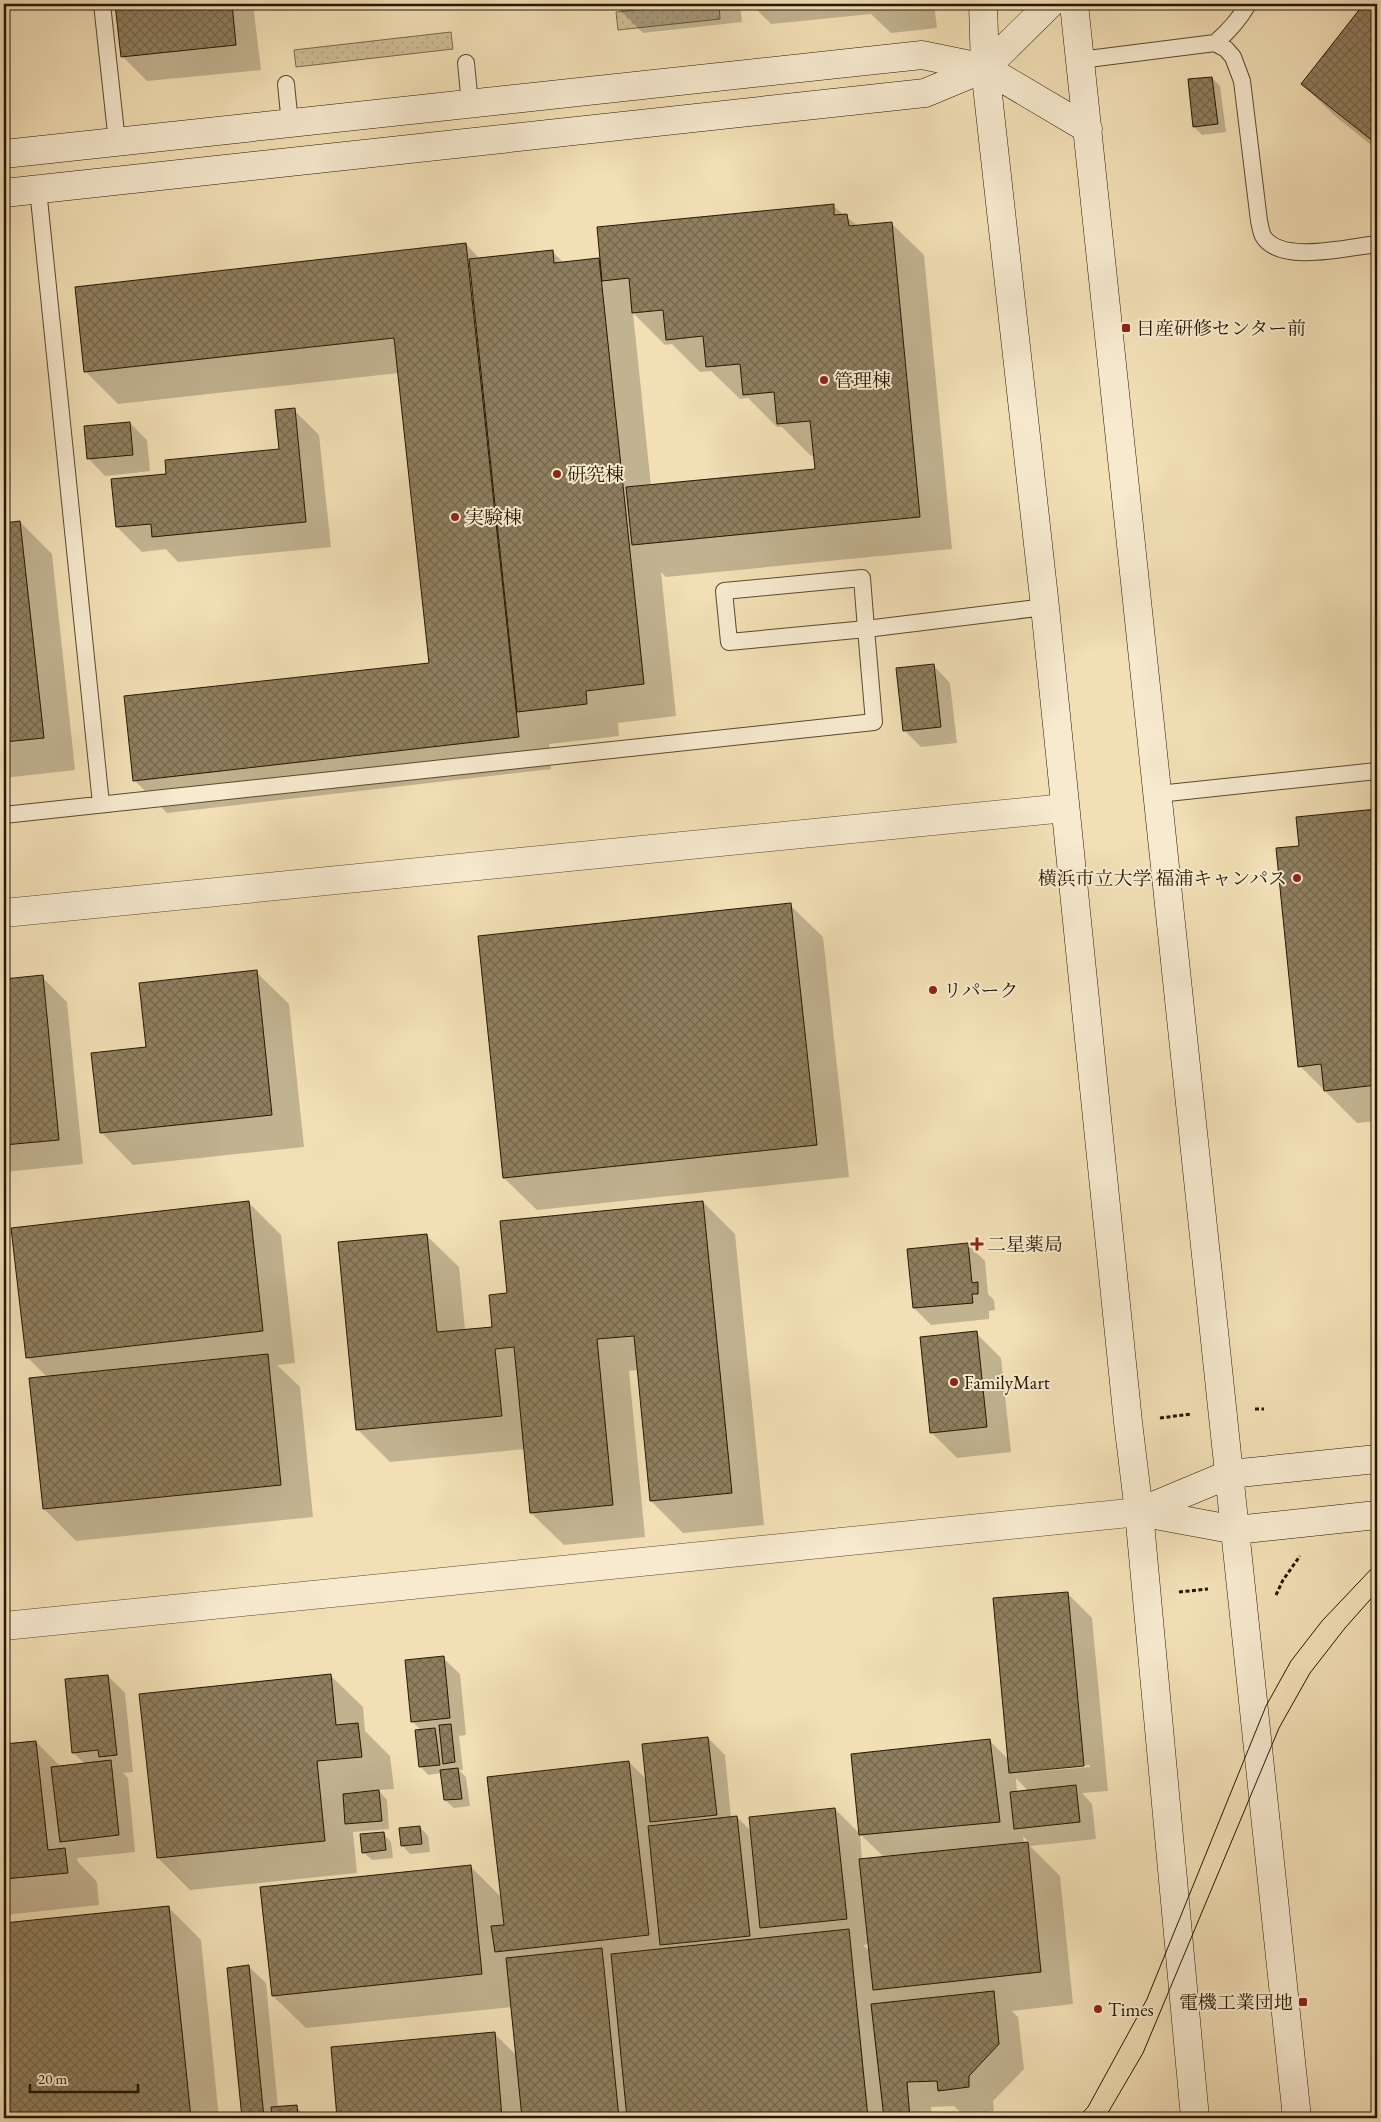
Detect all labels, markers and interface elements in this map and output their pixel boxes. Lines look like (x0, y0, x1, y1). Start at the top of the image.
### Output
place label: 日産研修センター前 (1136, 316, 1306, 341)
marker: 日産研修センター前 (1120, 322, 1132, 334)
place label: 管理棟 (834, 368, 891, 393)
marker: 管理棟 (818, 374, 830, 386)
place label: 研究棟 (567, 462, 624, 487)
marker: 研究棟 (551, 468, 563, 480)
place label: 実験棟 (465, 505, 522, 530)
marker: 実験棟 (449, 511, 461, 523)
place label: 横浜市立大学 福浦キャンパス (1038, 866, 1287, 891)
marker: 横浜市立大学 福浦キャンパス (1291, 872, 1303, 884)
place label: リパーク (943, 978, 1018, 1003)
marker: リパーク (927, 984, 939, 996)
place label: 二星薬局 (987, 1232, 1063, 1257)
marker: 二星薬局 (971, 1238, 983, 1250)
place label: FamilyMart (964, 1370, 1050, 1395)
marker: FamilyMart (948, 1376, 960, 1388)
place label: 電機工業団地 (1179, 1990, 1293, 2015)
marker: 電機工業団地 (1297, 1996, 1309, 2008)
place label: Times (1108, 1997, 1154, 2022)
marker: Times (1092, 2003, 1104, 2015)
scale bar (30, 2062, 138, 2094)
text: 20 m (38, 2069, 67, 2088)

